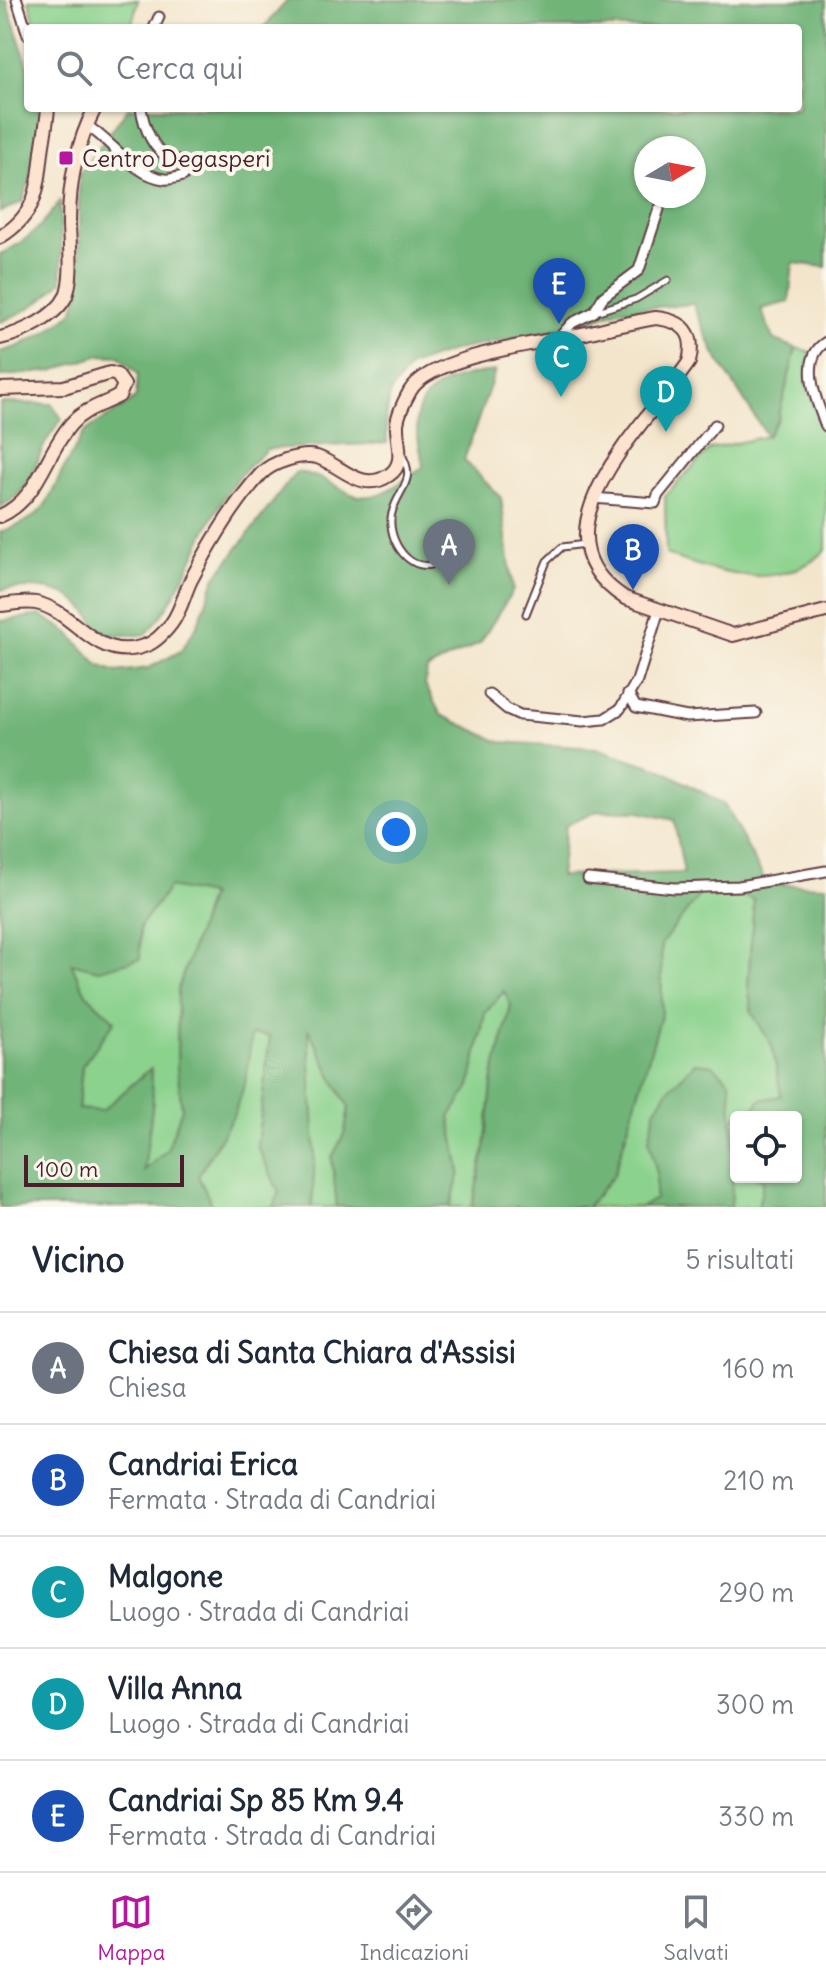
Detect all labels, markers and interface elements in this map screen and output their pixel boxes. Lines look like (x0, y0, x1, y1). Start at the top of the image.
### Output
search box (24, 24, 802, 112)
icon: search (52, 46, 96, 90)
text: Cerca qui (116, 49, 243, 87)
north arrow (634, 136, 706, 208)
place label: Centro Degasperi (82, 143, 270, 173)
marker: Centro Degasperi (57, 149, 75, 167)
pin: E (533, 258, 585, 324)
pin: C (535, 331, 587, 397)
pin: D (640, 366, 692, 432)
pin: A (423, 519, 475, 585)
pin: B (607, 524, 659, 590)
your location (376, 812, 416, 852)
map controls (730, 1111, 802, 1183)
button: locate (730, 1111, 802, 1183)
scale bar (24, 1151, 184, 1187)
text: 100 m (36, 1155, 98, 1183)
text: Vicino (32, 1238, 125, 1281)
text: 5 risultati (685, 1243, 794, 1276)
text: Chiesa di Santa Chiara d'Assisi (108, 1333, 516, 1371)
text: A (50, 1352, 66, 1385)
text: 160 m (723, 1352, 794, 1385)
text: Chiesa (108, 1371, 187, 1404)
text: Candriai Erica (108, 1445, 298, 1483)
text: B (49, 1464, 67, 1497)
text: 210 m (723, 1464, 794, 1497)
text: Fermata · Strada di Candriai (108, 1483, 436, 1516)
text: Malgone (108, 1557, 223, 1595)
text: C (49, 1576, 67, 1609)
text: 290 m (719, 1576, 794, 1609)
text: Luogo · Strada di Candriai (108, 1595, 409, 1628)
text: Villa Anna (108, 1669, 242, 1707)
text: D (49, 1688, 67, 1721)
text: 300 m (716, 1688, 794, 1721)
text: Luogo · Strada di Candriai (108, 1707, 409, 1740)
text: Candriai Sp 85 Km 9.4 (108, 1781, 404, 1819)
text: E (50, 1800, 66, 1833)
text: 330 m (718, 1800, 794, 1833)
text: Fermata · Strada di Candriai (108, 1819, 436, 1852)
tab: Mappa (97, 1890, 165, 1966)
tab: Indicazioni (360, 1890, 469, 1966)
tab: Salvati (664, 1890, 729, 1966)

